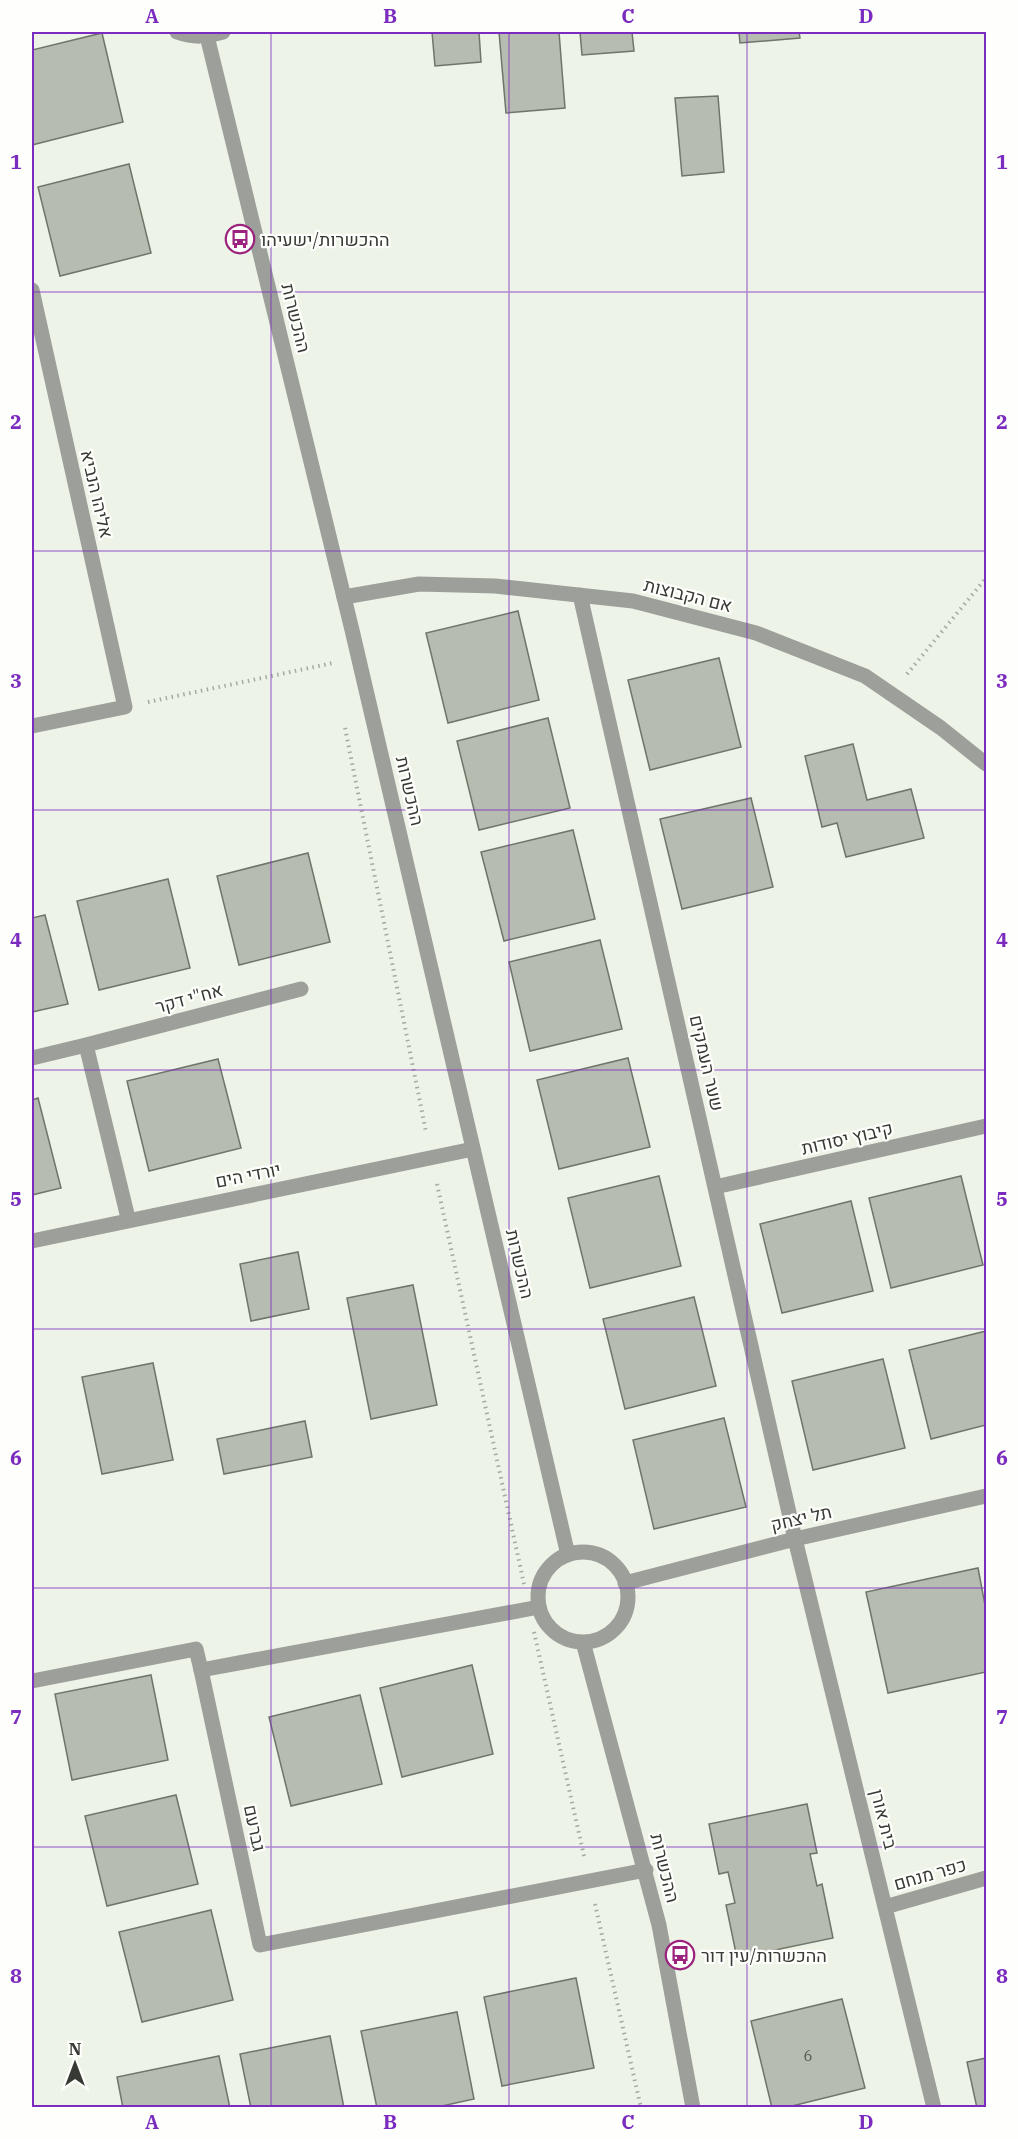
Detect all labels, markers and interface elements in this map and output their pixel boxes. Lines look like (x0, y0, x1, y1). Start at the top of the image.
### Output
text: A (145, 2, 159, 29)
text: B (383, 2, 397, 29)
text: C (621, 2, 635, 29)
text: D (858, 2, 874, 29)
text: 1 (10, 148, 22, 175)
text: 1 (996, 148, 1008, 175)
bus stop icon: ההכשרות/ישעיהו (224, 223, 256, 255)
place label: ההכשרות/ישעיהו (261, 228, 390, 251)
street label: ההכשרות (276, 281, 316, 355)
text: 2 (10, 408, 22, 435)
text: 2 (996, 408, 1008, 435)
street label: אליהו הנביא (76, 448, 118, 540)
street label: אם הקבוצות (642, 573, 734, 617)
text: 3 (10, 667, 22, 694)
text: 3 (996, 667, 1008, 694)
street label: ההכשרות (391, 754, 429, 828)
text: 4 (10, 926, 22, 953)
text: 4 (996, 926, 1008, 953)
street label: אח"י דקר (153, 978, 225, 1018)
street label: שער העמקים (685, 1013, 729, 1113)
street label: קיבוץ יסודות (799, 1116, 895, 1160)
street label: יורדי הים (213, 1157, 283, 1193)
text: 5 (10, 1185, 22, 1212)
text: 5 (996, 1185, 1008, 1212)
street label: ההכשרות (501, 1227, 539, 1301)
text: 6 (10, 1444, 22, 1471)
text: 6 (996, 1444, 1008, 1471)
street label: תל יצחק (768, 1500, 834, 1536)
text: 7 (10, 1703, 22, 1730)
text: 7 (996, 1703, 1008, 1730)
street label: בית אורן (865, 1787, 903, 1852)
street label: גברעם (239, 1803, 271, 1853)
street label: ההכשרות (645, 1831, 685, 1905)
street label: כפר מנחם (891, 1853, 969, 1895)
bus stop icon: ההכשרות/עין דור (664, 1939, 696, 1971)
place label: ההכשרות/עין דור (701, 1944, 827, 1967)
text: 8 (10, 1962, 22, 1989)
text: 8 (996, 1962, 1008, 1989)
north arrow (45, 2034, 105, 2094)
text: N (69, 2039, 81, 2059)
house number: 6 (803, 2046, 813, 2065)
text: A (145, 2108, 159, 2135)
text: B (383, 2108, 397, 2135)
text: C (621, 2108, 635, 2135)
text: D (858, 2108, 874, 2135)

